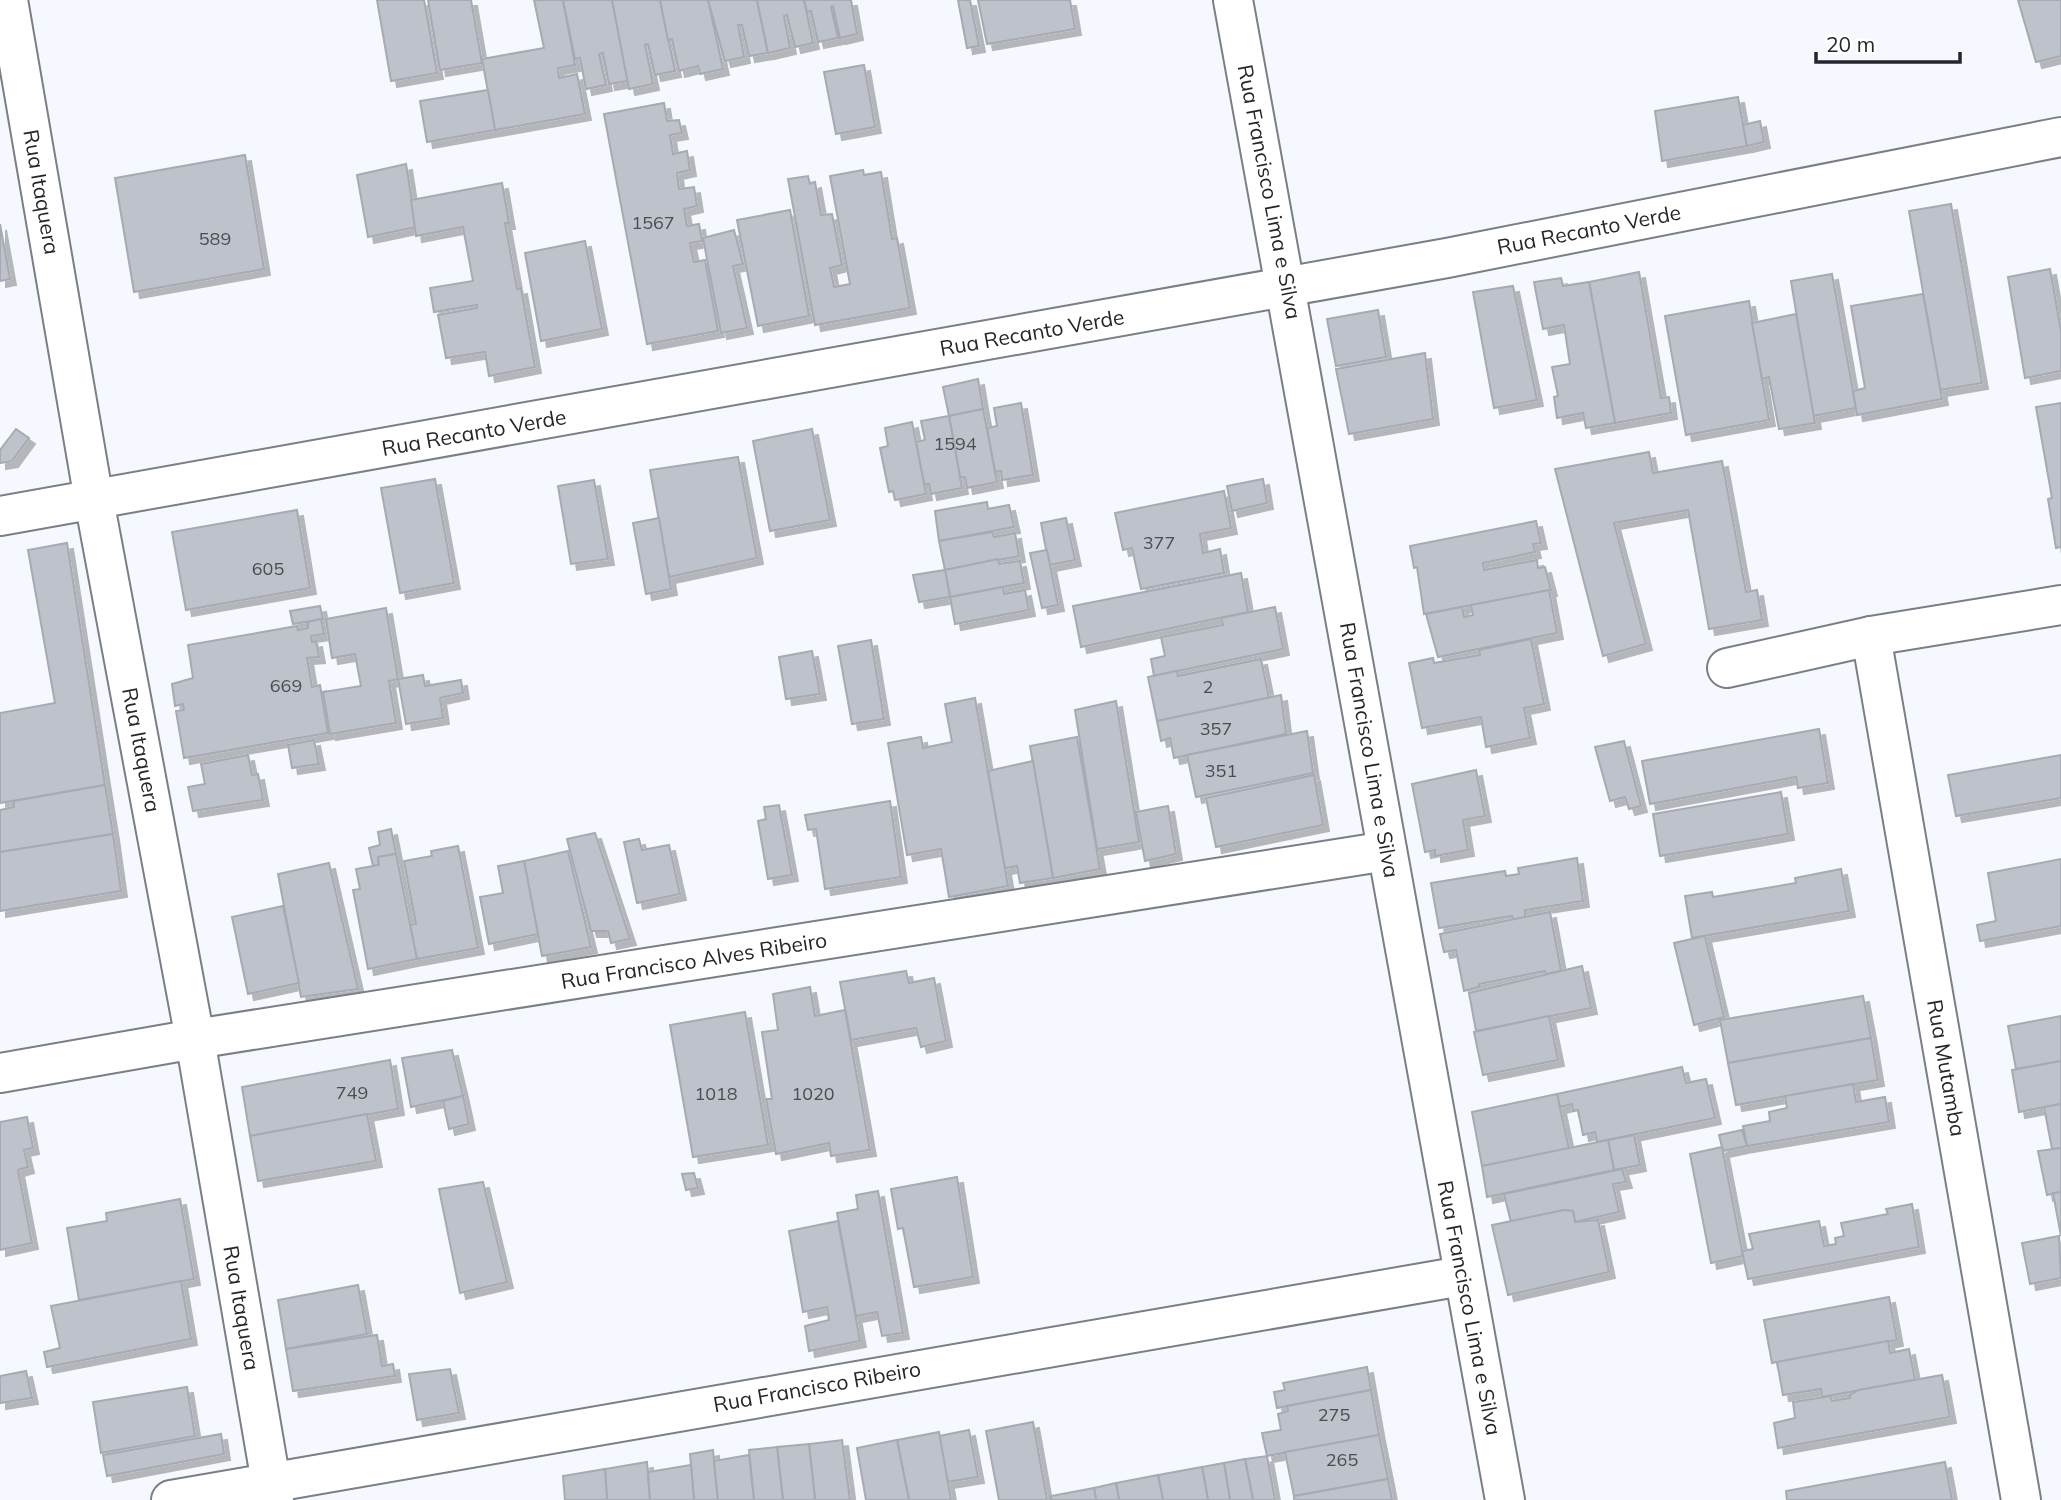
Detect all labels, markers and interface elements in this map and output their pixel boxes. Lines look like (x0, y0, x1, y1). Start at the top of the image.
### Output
scale bar (1816, 21, 1960, 65)
text: 20 m (1826, 31, 1875, 57)
street label: Rua Francisco Lima e Silva (1233, 62, 1307, 321)
street label: Rua Itaquera (18, 127, 66, 256)
street label: Rua Recanto Verde (1495, 198, 1683, 260)
house number: 1567 (631, 211, 675, 234)
house number: 589 (199, 227, 231, 250)
street label: Rua Recanto Verde (938, 303, 1126, 361)
street label: Rua Recanto Verde (380, 403, 568, 461)
house number: 1594 (933, 432, 977, 455)
house number: 377 (1143, 531, 1175, 554)
house number: 605 (252, 557, 284, 580)
street label: Rua Francisco Lima e Silva (1335, 620, 1405, 879)
house number: 669 (270, 674, 302, 697)
house number: 2 (1203, 675, 1213, 698)
street label: Rua Itaquera (117, 685, 167, 814)
house number: 357 (1200, 717, 1232, 740)
house number: 351 (1205, 759, 1237, 782)
street label: Rua Francisco Alves Ribeiro (559, 926, 829, 994)
street label: Rua Mutamba (1922, 997, 1972, 1138)
house number: 749 (336, 1081, 368, 1104)
house number: 1018 (694, 1082, 738, 1105)
house number: 1020 (791, 1082, 835, 1105)
street label: Rua Francisco Lima e Silva (1433, 1178, 1507, 1437)
street label: Rua Itaquera (218, 1243, 266, 1372)
street label: Rua Francisco Ribeiro (711, 1355, 923, 1417)
house number: 275 (1318, 1403, 1350, 1426)
house number: 265 (1326, 1448, 1358, 1471)

